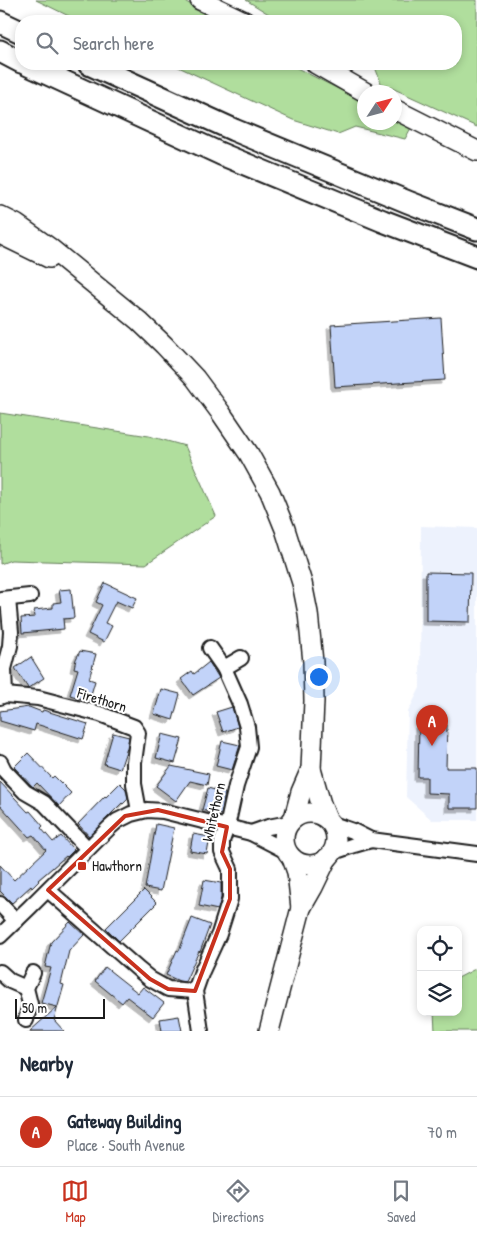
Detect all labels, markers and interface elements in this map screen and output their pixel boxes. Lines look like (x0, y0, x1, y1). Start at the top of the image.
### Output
search box (15, 15, 462, 70)
icon: search (33, 29, 61, 57)
text: Search here (73, 30, 154, 56)
north arrow (357, 85, 402, 130)
your location (306, 664, 332, 690)
street label: Firethorn (74, 682, 130, 717)
pin: A (416, 705, 448, 746)
street label: Whitethorn (197, 780, 231, 844)
place label: Hawthorn (92, 855, 142, 876)
marker: Hawthorn (76, 860, 88, 872)
map controls (417, 926, 462, 1016)
button: locate (417, 926, 462, 971)
button: layers (417, 971, 462, 1016)
scale bar (15, 996, 105, 1019)
text: 50 m (22, 998, 47, 1017)
text: Nearby (20, 1049, 73, 1078)
text: Gateway Building (67, 1108, 182, 1134)
text: A (32, 1121, 40, 1143)
text: 70 m (427, 1121, 457, 1143)
text: Place · South Avenue (67, 1134, 185, 1156)
tab: Map (61, 1177, 89, 1226)
tab: Directions (212, 1177, 264, 1226)
tab: Saved (387, 1177, 416, 1226)

